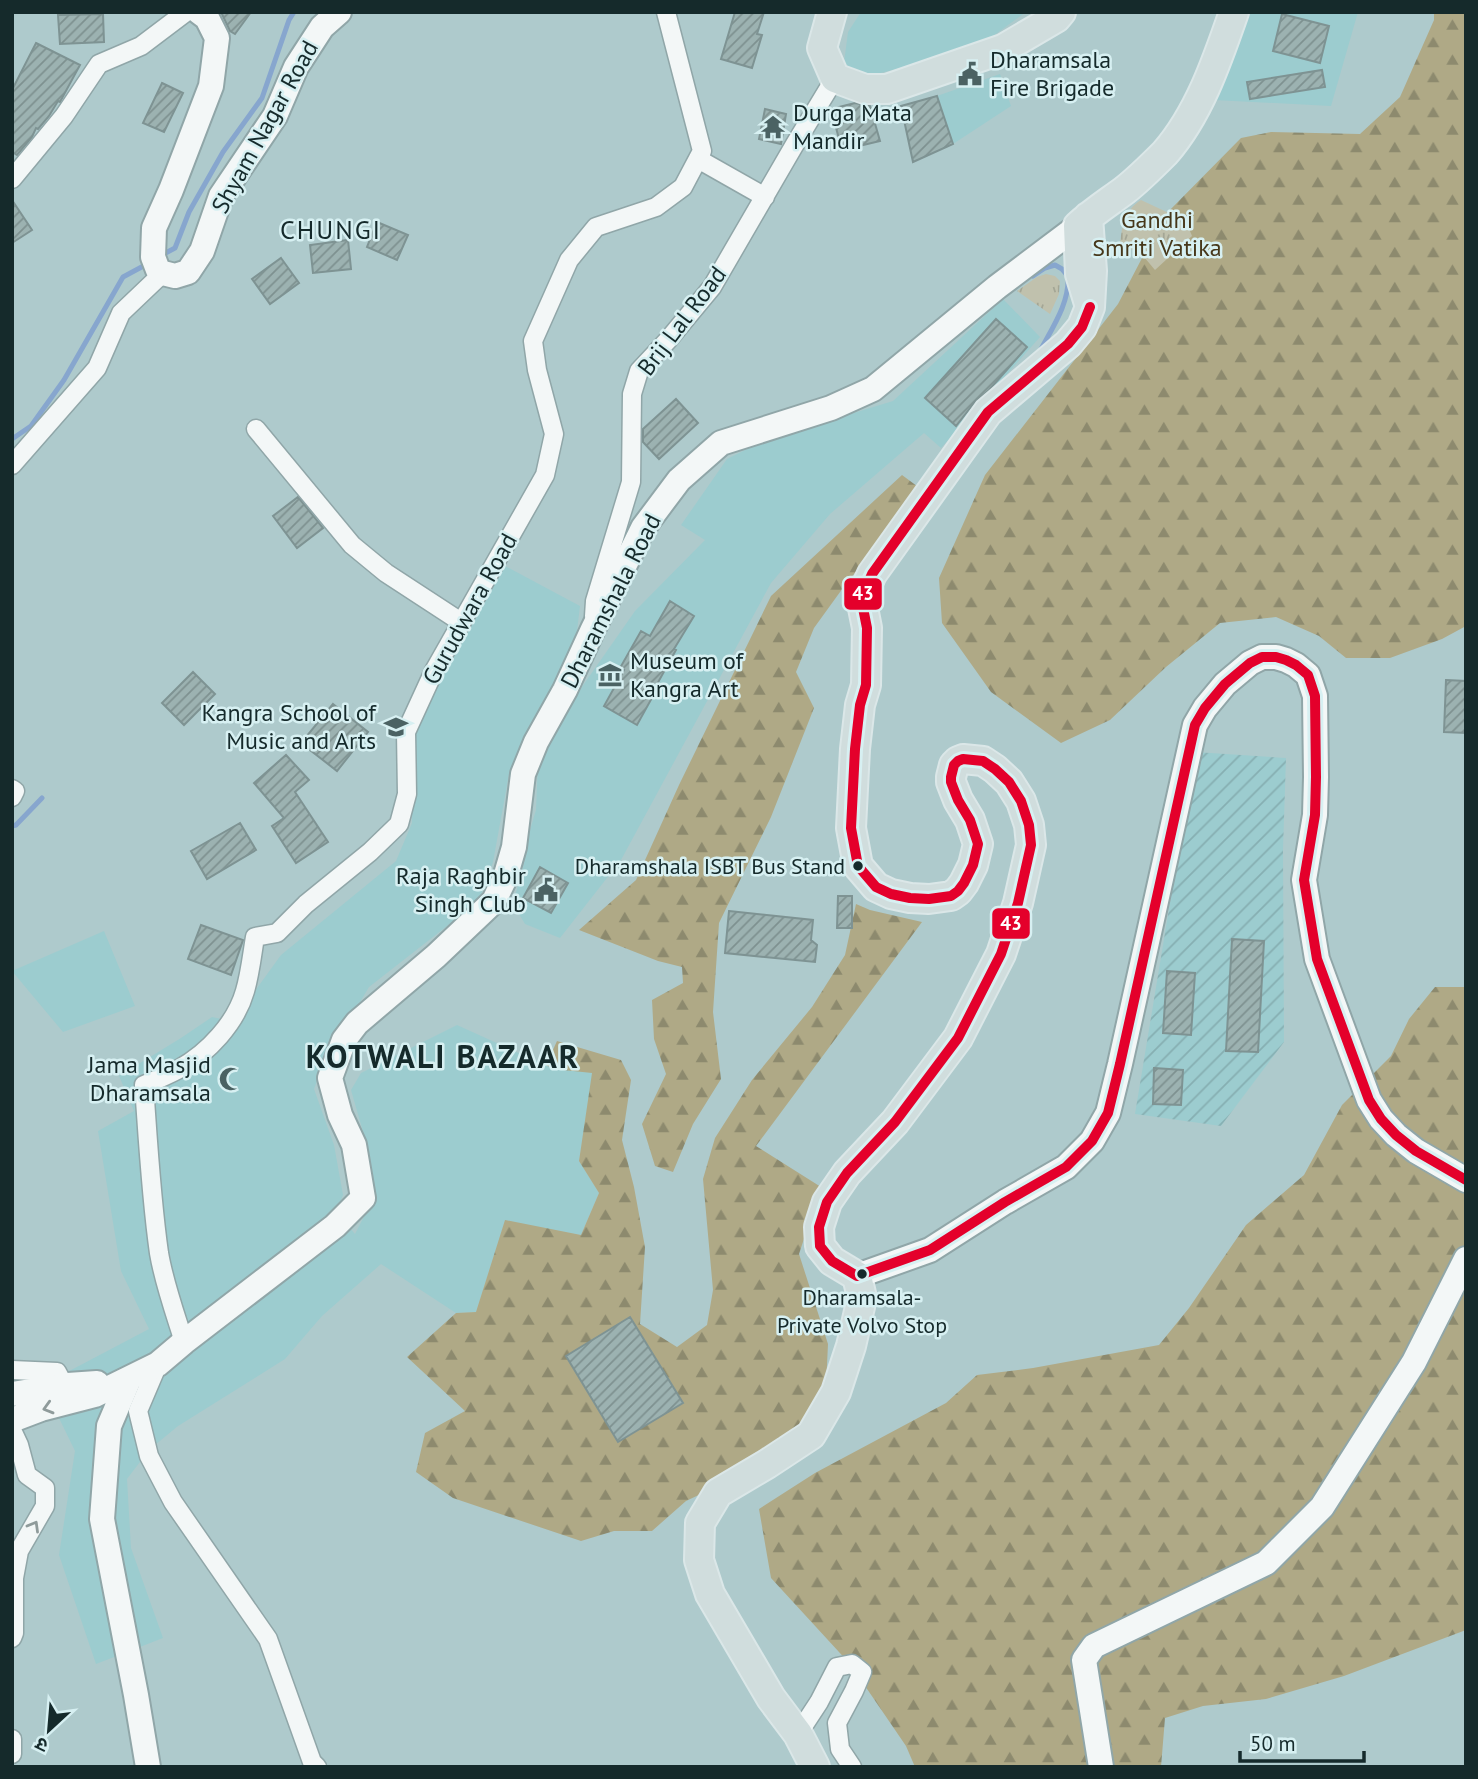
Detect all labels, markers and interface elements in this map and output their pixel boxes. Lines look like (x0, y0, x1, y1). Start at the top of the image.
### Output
street label: Shyam Nagar Road (204, 35, 325, 219)
place label: Dharamsala Fire Brigade (990, 44, 1114, 103)
public building icon: Dharamsala Fire Brigade (956, 60, 984, 88)
place label: Durga Mata Mandir (793, 97, 912, 156)
temple icon: Durga Mata Mandir (759, 113, 787, 141)
park label: Gandhi Smriti Vatika (1092, 204, 1222, 263)
district label: CHUNGI (280, 213, 382, 246)
street label: Brij Lal Road (630, 260, 733, 382)
street label: Dharamshala Road (553, 508, 668, 693)
street label: Gurudwara Road (415, 528, 524, 690)
line badge: 43 (843, 577, 883, 611)
text: 43 (852, 581, 874, 605)
place label: Museum of Kangra Art (630, 645, 745, 704)
museum icon: Museum of Kangra Art (596, 661, 624, 689)
place label: Kangra School of Music and Arts (202, 697, 377, 756)
school or university icon: Kangra School of Music and Arts (382, 713, 410, 741)
place label: Dharamshala ISBT Bus Stand (575, 852, 845, 880)
marker: Dharamshala ISBT Bus Stand (851, 859, 865, 873)
place label: Raja Raghbir Singh Club (396, 860, 526, 919)
public building icon: Raja Raghbir Singh Club (532, 876, 560, 904)
line badge: 43 (991, 907, 1031, 940)
text: 43 (1000, 911, 1022, 935)
district label: KOTWALI BAZAAR (306, 1035, 580, 1077)
place label: Jama Masjid Dharamsala (87, 1049, 211, 1108)
mosque icon: Jama Masjid Dharamsala (217, 1065, 245, 1093)
marker: Dharamsala- Private Volvo Stop (855, 1267, 869, 1281)
place label: Dharamsala- Private Volvo Stop (777, 1283, 947, 1339)
one-way arrow (42, 1399, 54, 1414)
one-way arrow (25, 1520, 38, 1533)
north arrow (14, 1695, 84, 1765)
scale bar (1240, 1720, 1364, 1764)
text: 50 m (1250, 1730, 1296, 1757)
text: उ (31, 1732, 52, 1759)

